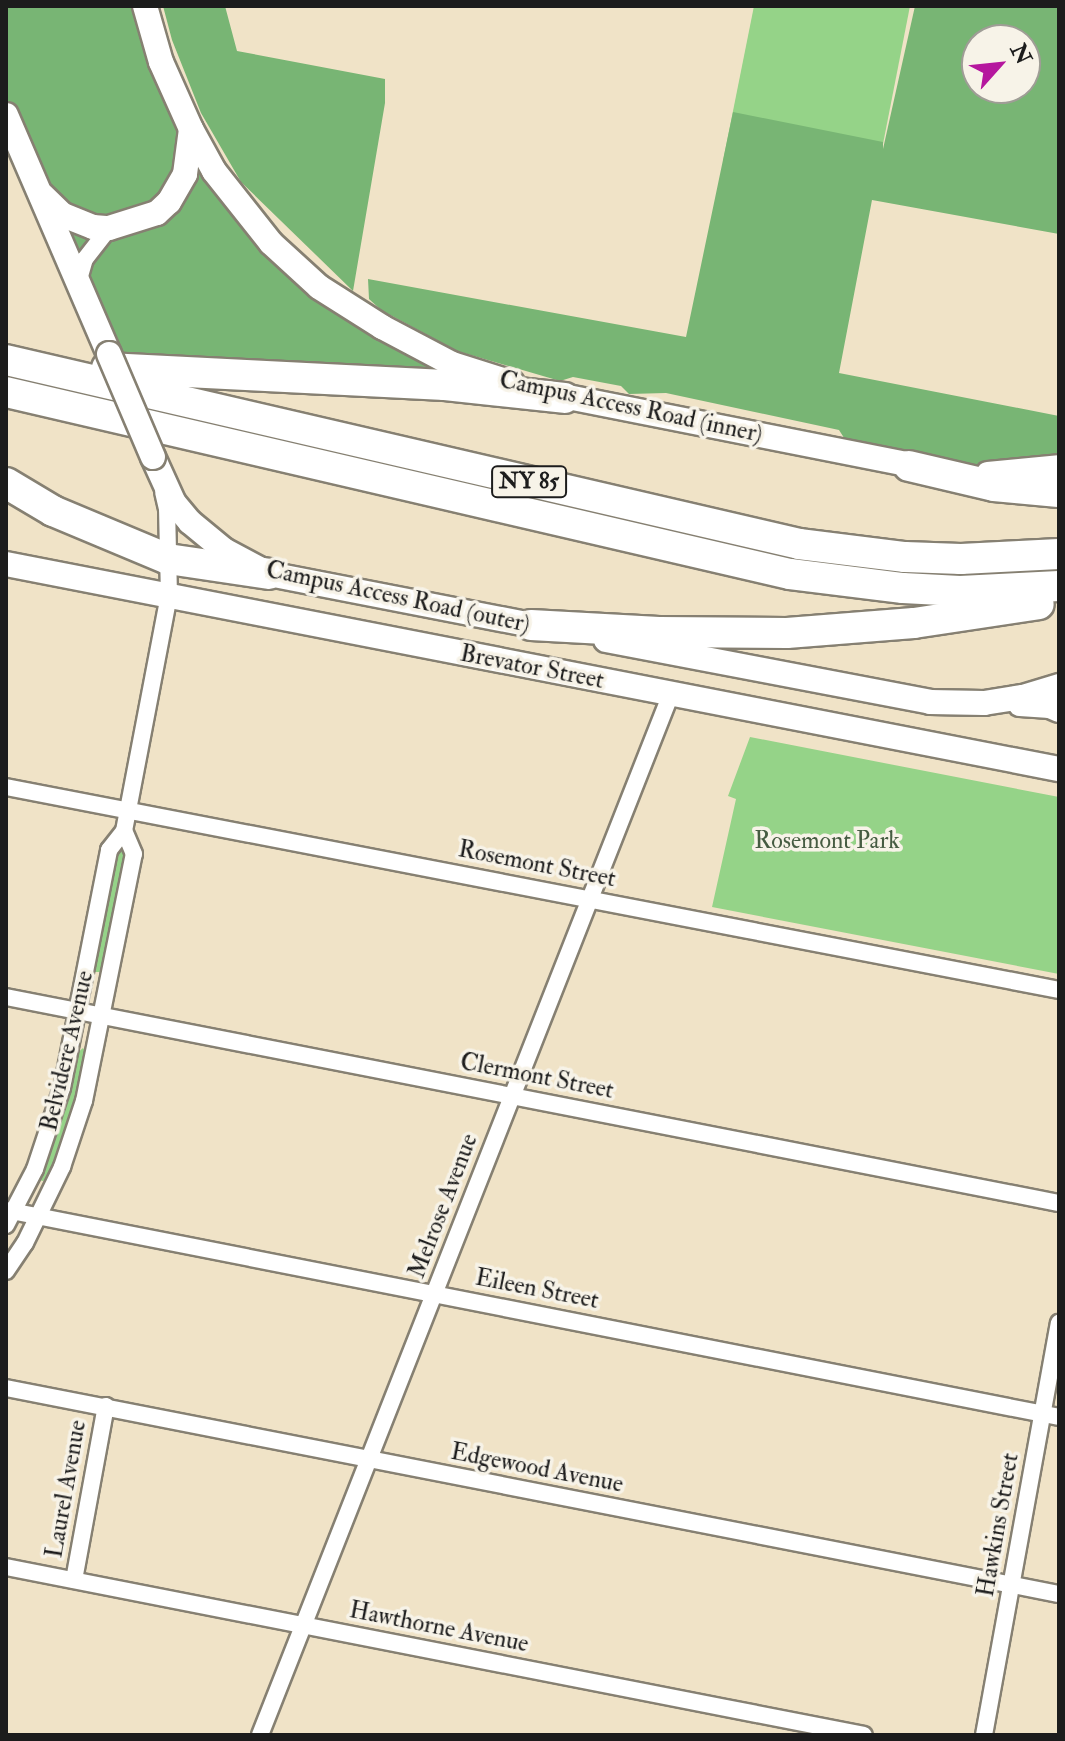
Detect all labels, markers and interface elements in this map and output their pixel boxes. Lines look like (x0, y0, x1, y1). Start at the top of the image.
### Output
north arrow (961, 24, 1041, 104)
text: N (1004, 39, 1038, 69)
street label: Campus Access Road (inner) (497, 365, 765, 449)
road number: NY 85 (491, 464, 567, 500)
street label: Campus Access Road (outer) (264, 555, 532, 639)
street label: Brevator Street (458, 639, 606, 695)
park label: Rosemont Park (754, 827, 900, 855)
street label: Rosemont Street (456, 835, 618, 893)
street label: Belvidere Avenue (35, 968, 99, 1134)
street label: Clermont Street (458, 1047, 616, 1105)
street label: Melrose Avenue (402, 1130, 484, 1282)
street label: Eileen Street (473, 1263, 601, 1315)
street label: Laurel Avenue (40, 1418, 92, 1560)
street label: Edgewood Avenue (448, 1437, 626, 1499)
street label: Hawkins Street (971, 1451, 1025, 1599)
street label: Hawthorne Avenue (347, 1596, 531, 1658)

